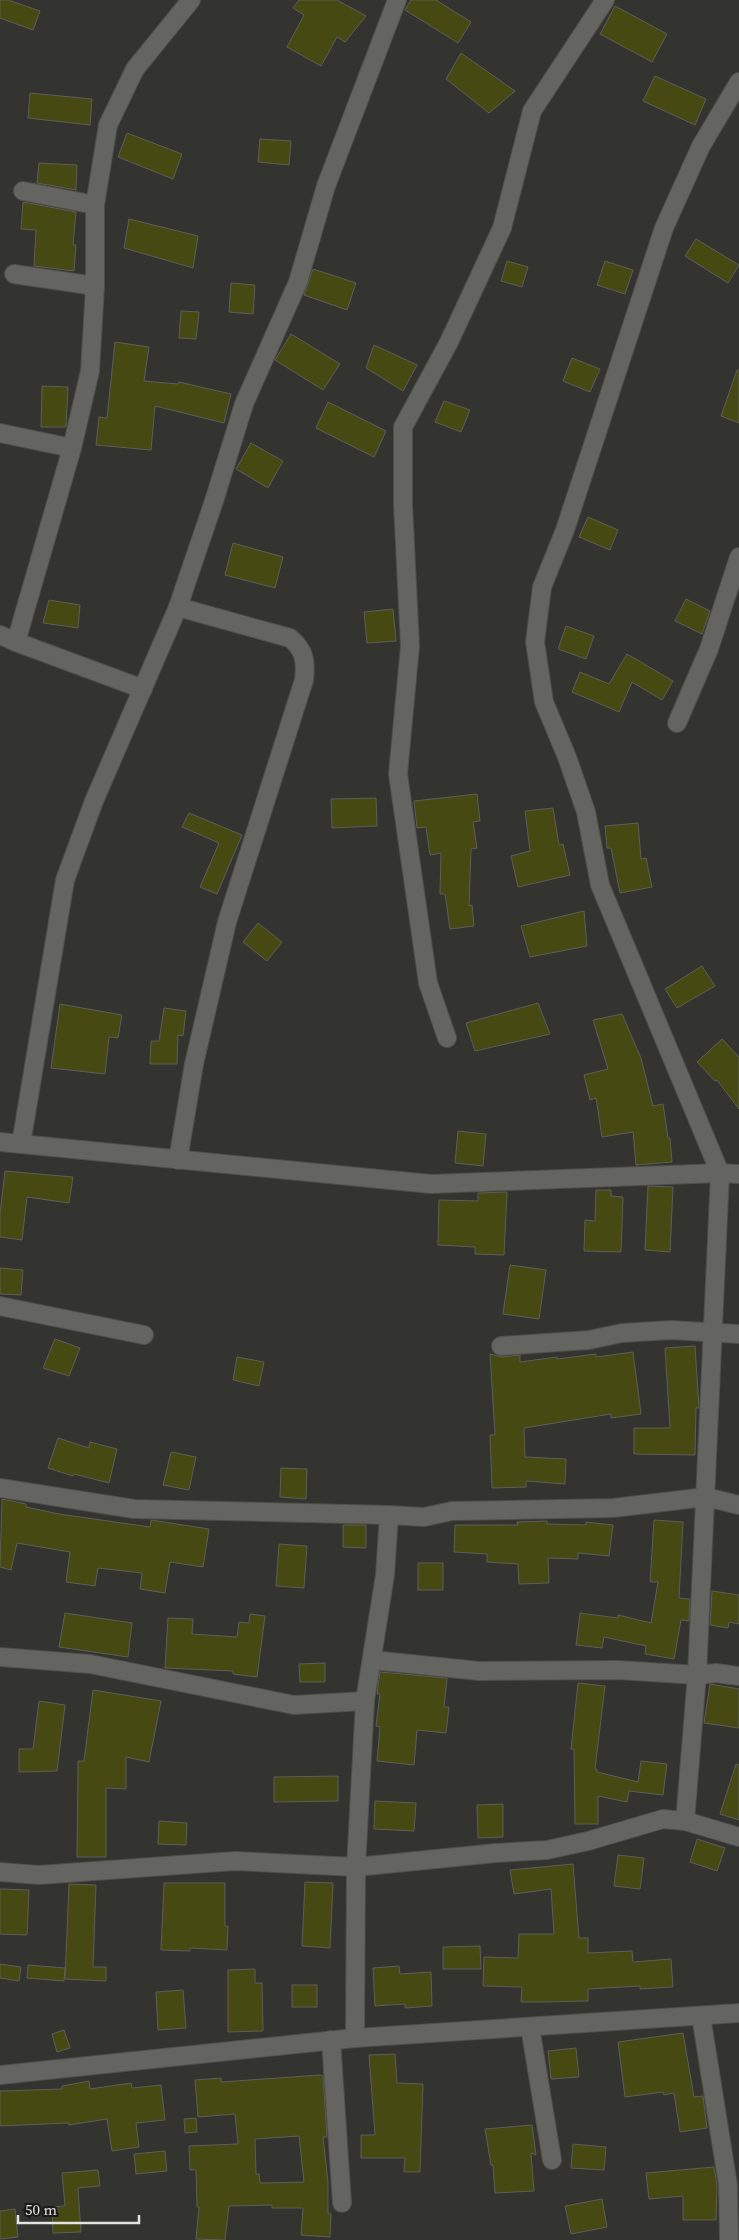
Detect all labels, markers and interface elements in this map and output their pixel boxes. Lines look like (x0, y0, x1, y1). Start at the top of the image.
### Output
scale bar (18, 2192, 139, 2224)
text: 50 m (25, 2199, 57, 2220)

